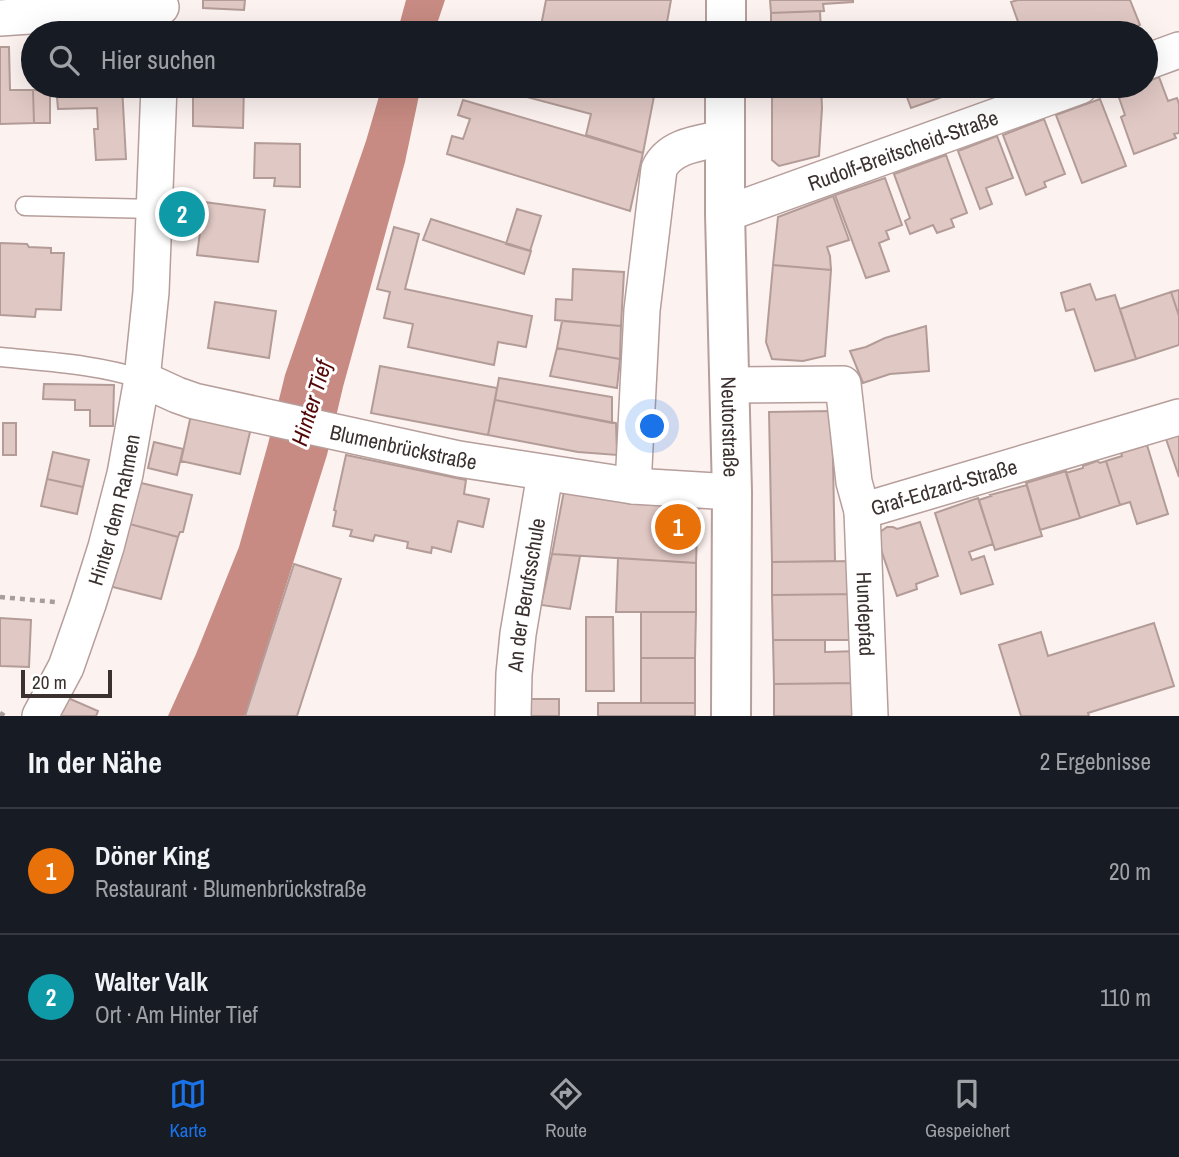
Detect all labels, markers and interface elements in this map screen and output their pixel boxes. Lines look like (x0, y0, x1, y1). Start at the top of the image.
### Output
search box (21, 21, 1158, 98)
icon: search (45, 41, 83, 79)
text: Hier suchen (101, 42, 216, 77)
street label: Rudolf-Breitscheid-Straße (804, 102, 1002, 197)
pin: 2 (159, 188, 205, 240)
water label: Hinter Tief (283, 355, 339, 450)
street label: Neutorstraße (715, 376, 746, 478)
your location (635, 409, 669, 443)
street label: Blumenbrückstraße (327, 417, 479, 476)
street label: Hinter dem Rahmen (80, 432, 146, 589)
street label: Graf-Edzard-Straße (867, 451, 1020, 522)
pin: 1 (655, 501, 701, 553)
street label: An der Berufsschule (500, 516, 552, 674)
street label: Hundepfad (850, 571, 882, 657)
scale bar (21, 667, 112, 699)
text: 20 m (32, 669, 67, 695)
text: In der Nähe (28, 742, 162, 782)
text: 2 Ergebnisse (1040, 746, 1151, 777)
text: Döner King (95, 838, 210, 873)
text: 1 (46, 856, 56, 887)
text: 20 m (1109, 856, 1151, 887)
text: Restaurant · Blumenbrückstraße (95, 873, 367, 904)
text: Walter Valk (95, 964, 208, 999)
text: 2 (46, 982, 56, 1013)
text: 110 m (1100, 982, 1151, 1013)
text: Ort · Am Hinter Tief (95, 999, 258, 1030)
tab: Karte (169, 1075, 207, 1143)
tab: Route (545, 1075, 587, 1143)
tab: Gespeichert (925, 1075, 1010, 1143)

